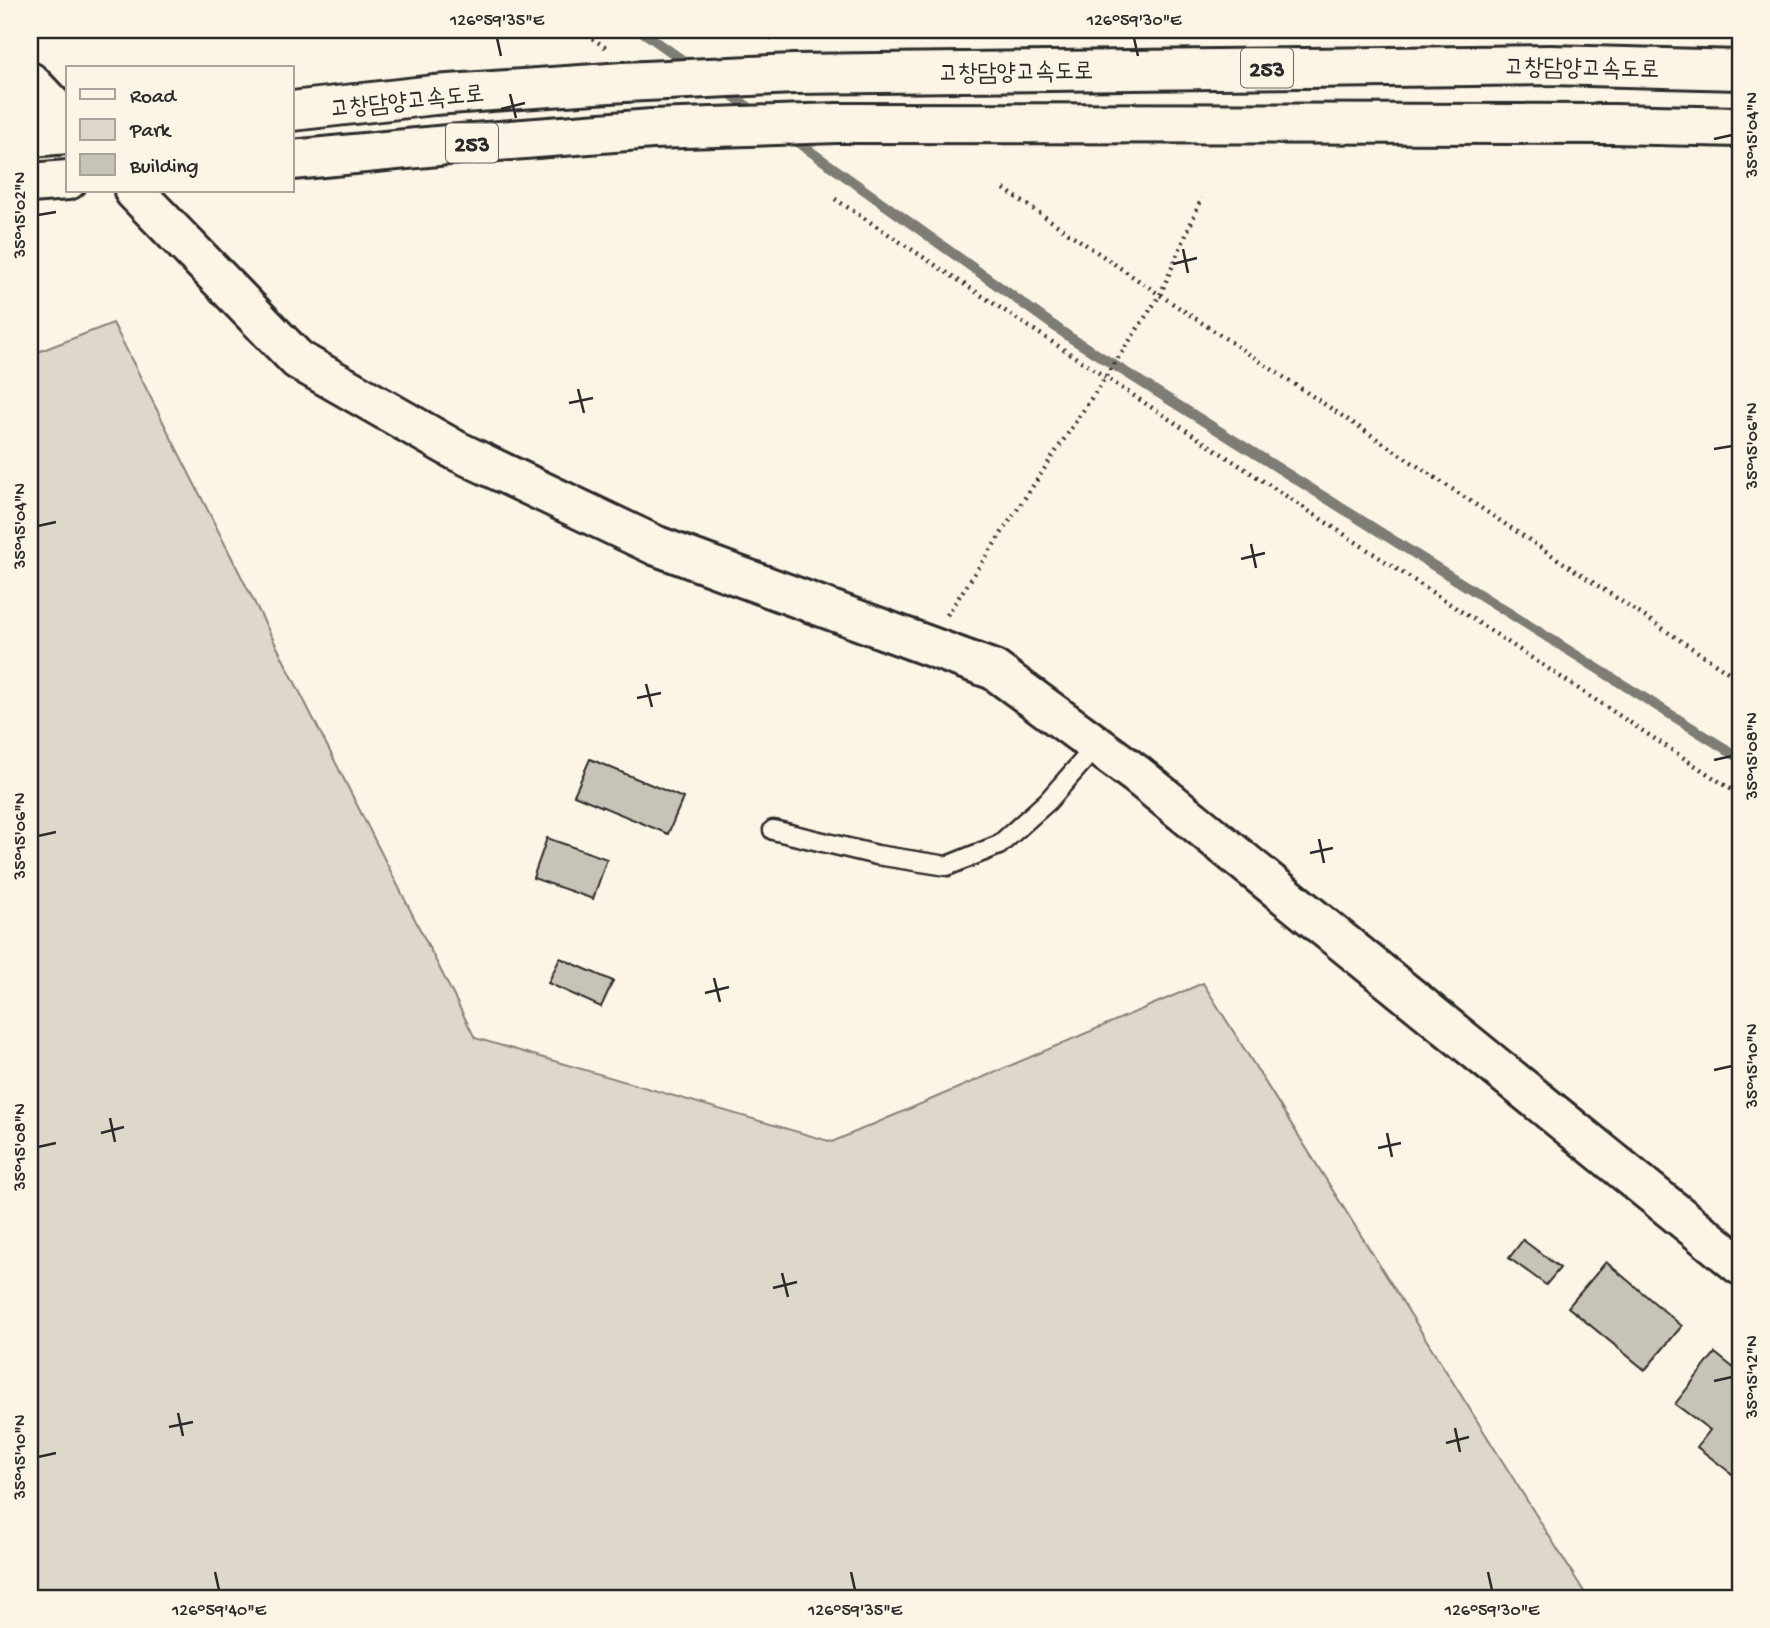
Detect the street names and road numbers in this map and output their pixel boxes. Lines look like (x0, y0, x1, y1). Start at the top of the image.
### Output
road number: 253 (1241, 48, 1293, 88)
street label: 고창담양고속도로 (1504, 55, 1659, 86)
street label: 고창담양고속도로 (939, 59, 1094, 90)
street label: 고창담양고속도로 (329, 81, 486, 126)
road number: 253 (446, 124, 498, 162)

